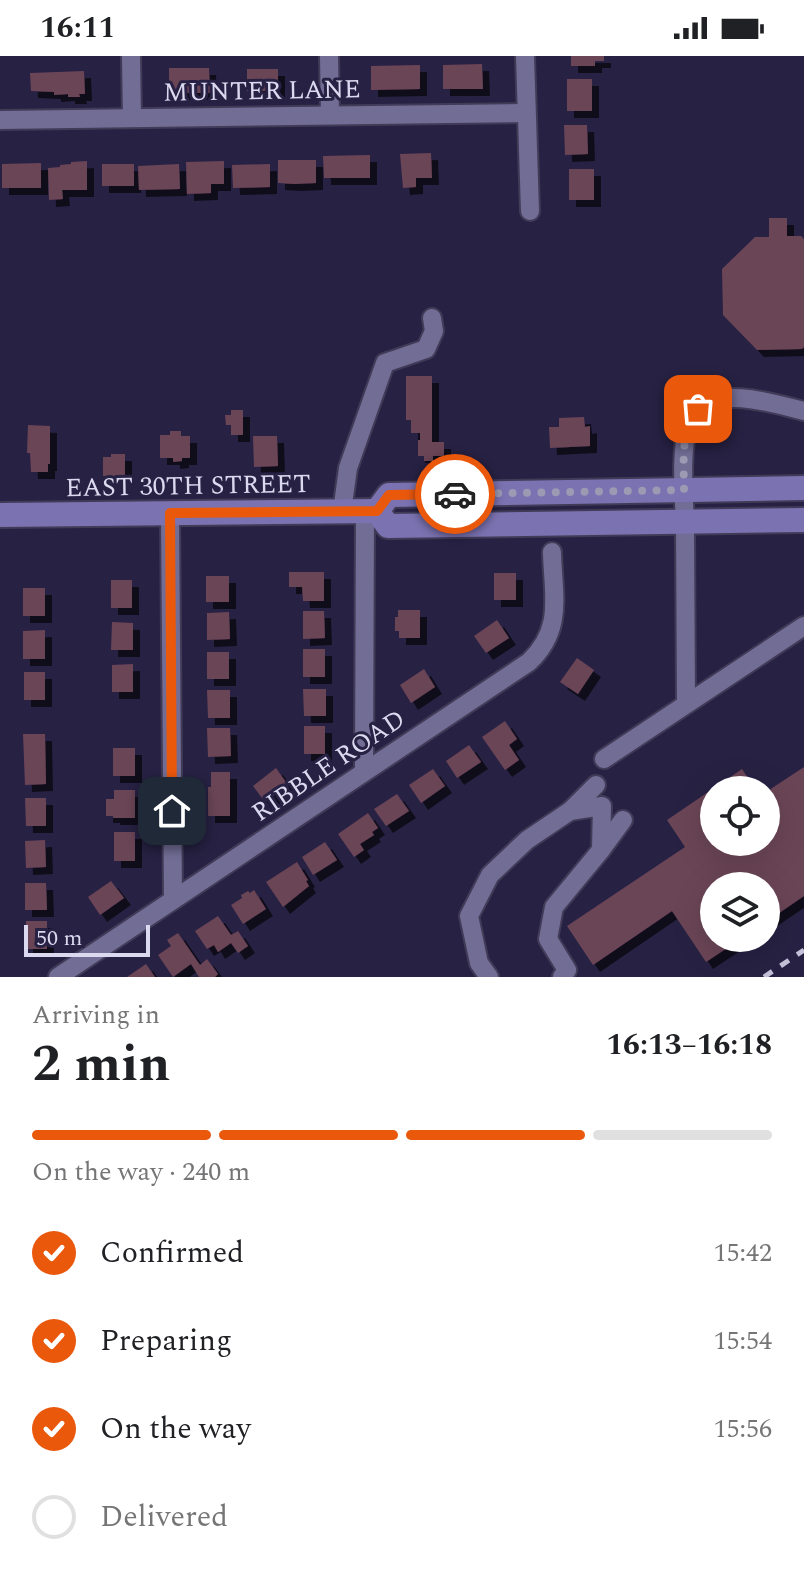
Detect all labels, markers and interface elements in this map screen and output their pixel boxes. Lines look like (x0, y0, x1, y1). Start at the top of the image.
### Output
text: 16:11 (40, 5, 115, 51)
street label: MUNTER LANE (163, 69, 361, 113)
pin (664, 375, 732, 443)
icon: bag (676, 387, 720, 431)
courier (415, 454, 495, 534)
street label: EAST 30TH STREET (65, 464, 311, 508)
icon: car (433, 472, 477, 516)
street label: RIBBLE ROAD (244, 699, 414, 832)
map controls (700, 776, 780, 952)
button: locate (700, 776, 780, 856)
pin (138, 777, 206, 845)
icon: home (150, 789, 194, 833)
button: layers (700, 872, 780, 952)
scale bar (24, 921, 150, 957)
text: 50 m (36, 922, 82, 955)
text: Arriving in (32, 995, 160, 1035)
text: 16:13–16:18 (606, 1022, 772, 1068)
text: 2 min (32, 1025, 170, 1104)
text: On the way · 240 m (32, 1152, 250, 1192)
text: Confirmed (100, 1230, 244, 1276)
icon: check (32, 1231, 76, 1275)
text: 15:42 (713, 1233, 772, 1273)
text: Preparing (100, 1318, 232, 1364)
icon: check (32, 1319, 76, 1363)
text: 15:54 (713, 1321, 772, 1361)
text: On the way (100, 1406, 251, 1452)
icon: check (32, 1407, 76, 1451)
text: 15:56 (713, 1409, 772, 1449)
text: Delivered (100, 1494, 228, 1540)

